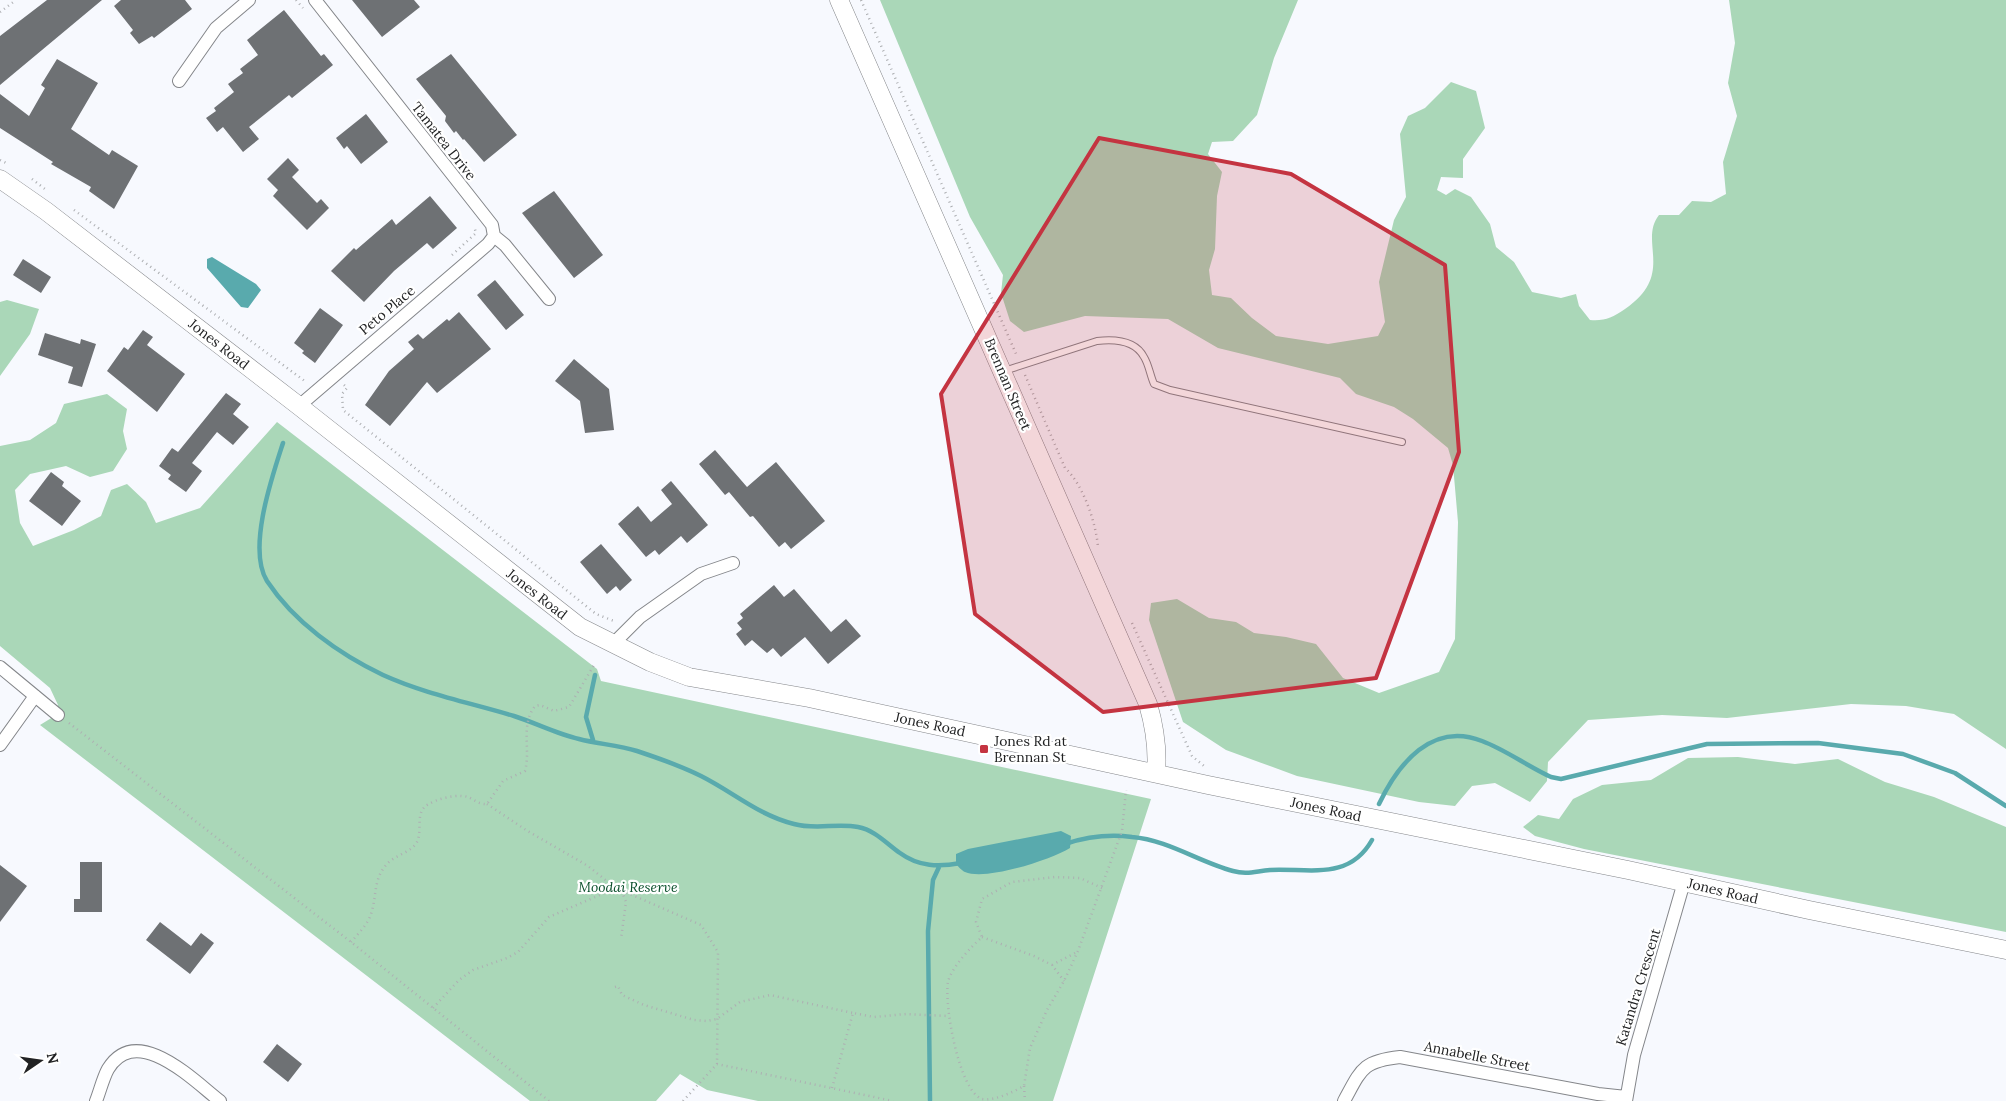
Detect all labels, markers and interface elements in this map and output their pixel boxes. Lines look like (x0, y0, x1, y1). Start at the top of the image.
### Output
street label: Tamatea Drive (408, 98, 480, 184)
street label: Peto Place (355, 281, 419, 339)
street label: Jones Road (184, 314, 253, 373)
street label: Brennan Street (981, 335, 1036, 433)
street label: Jones Road (502, 564, 571, 623)
street label: Jones Road (892, 707, 967, 740)
place label: Jones Rd at Brennan St (993, 732, 1067, 766)
marker: Jones Rd at Brennan St (978, 743, 990, 755)
street label: Jones Road (1288, 792, 1363, 825)
street label: Jones Road (1685, 874, 1760, 908)
park label: Moodai Reserve (578, 878, 678, 896)
street label: Katandra Crescent (1612, 926, 1665, 1048)
north arrow (15, 1036, 65, 1086)
street label: Annabelle Street (1422, 1037, 1532, 1075)
text: N (43, 1051, 63, 1066)

